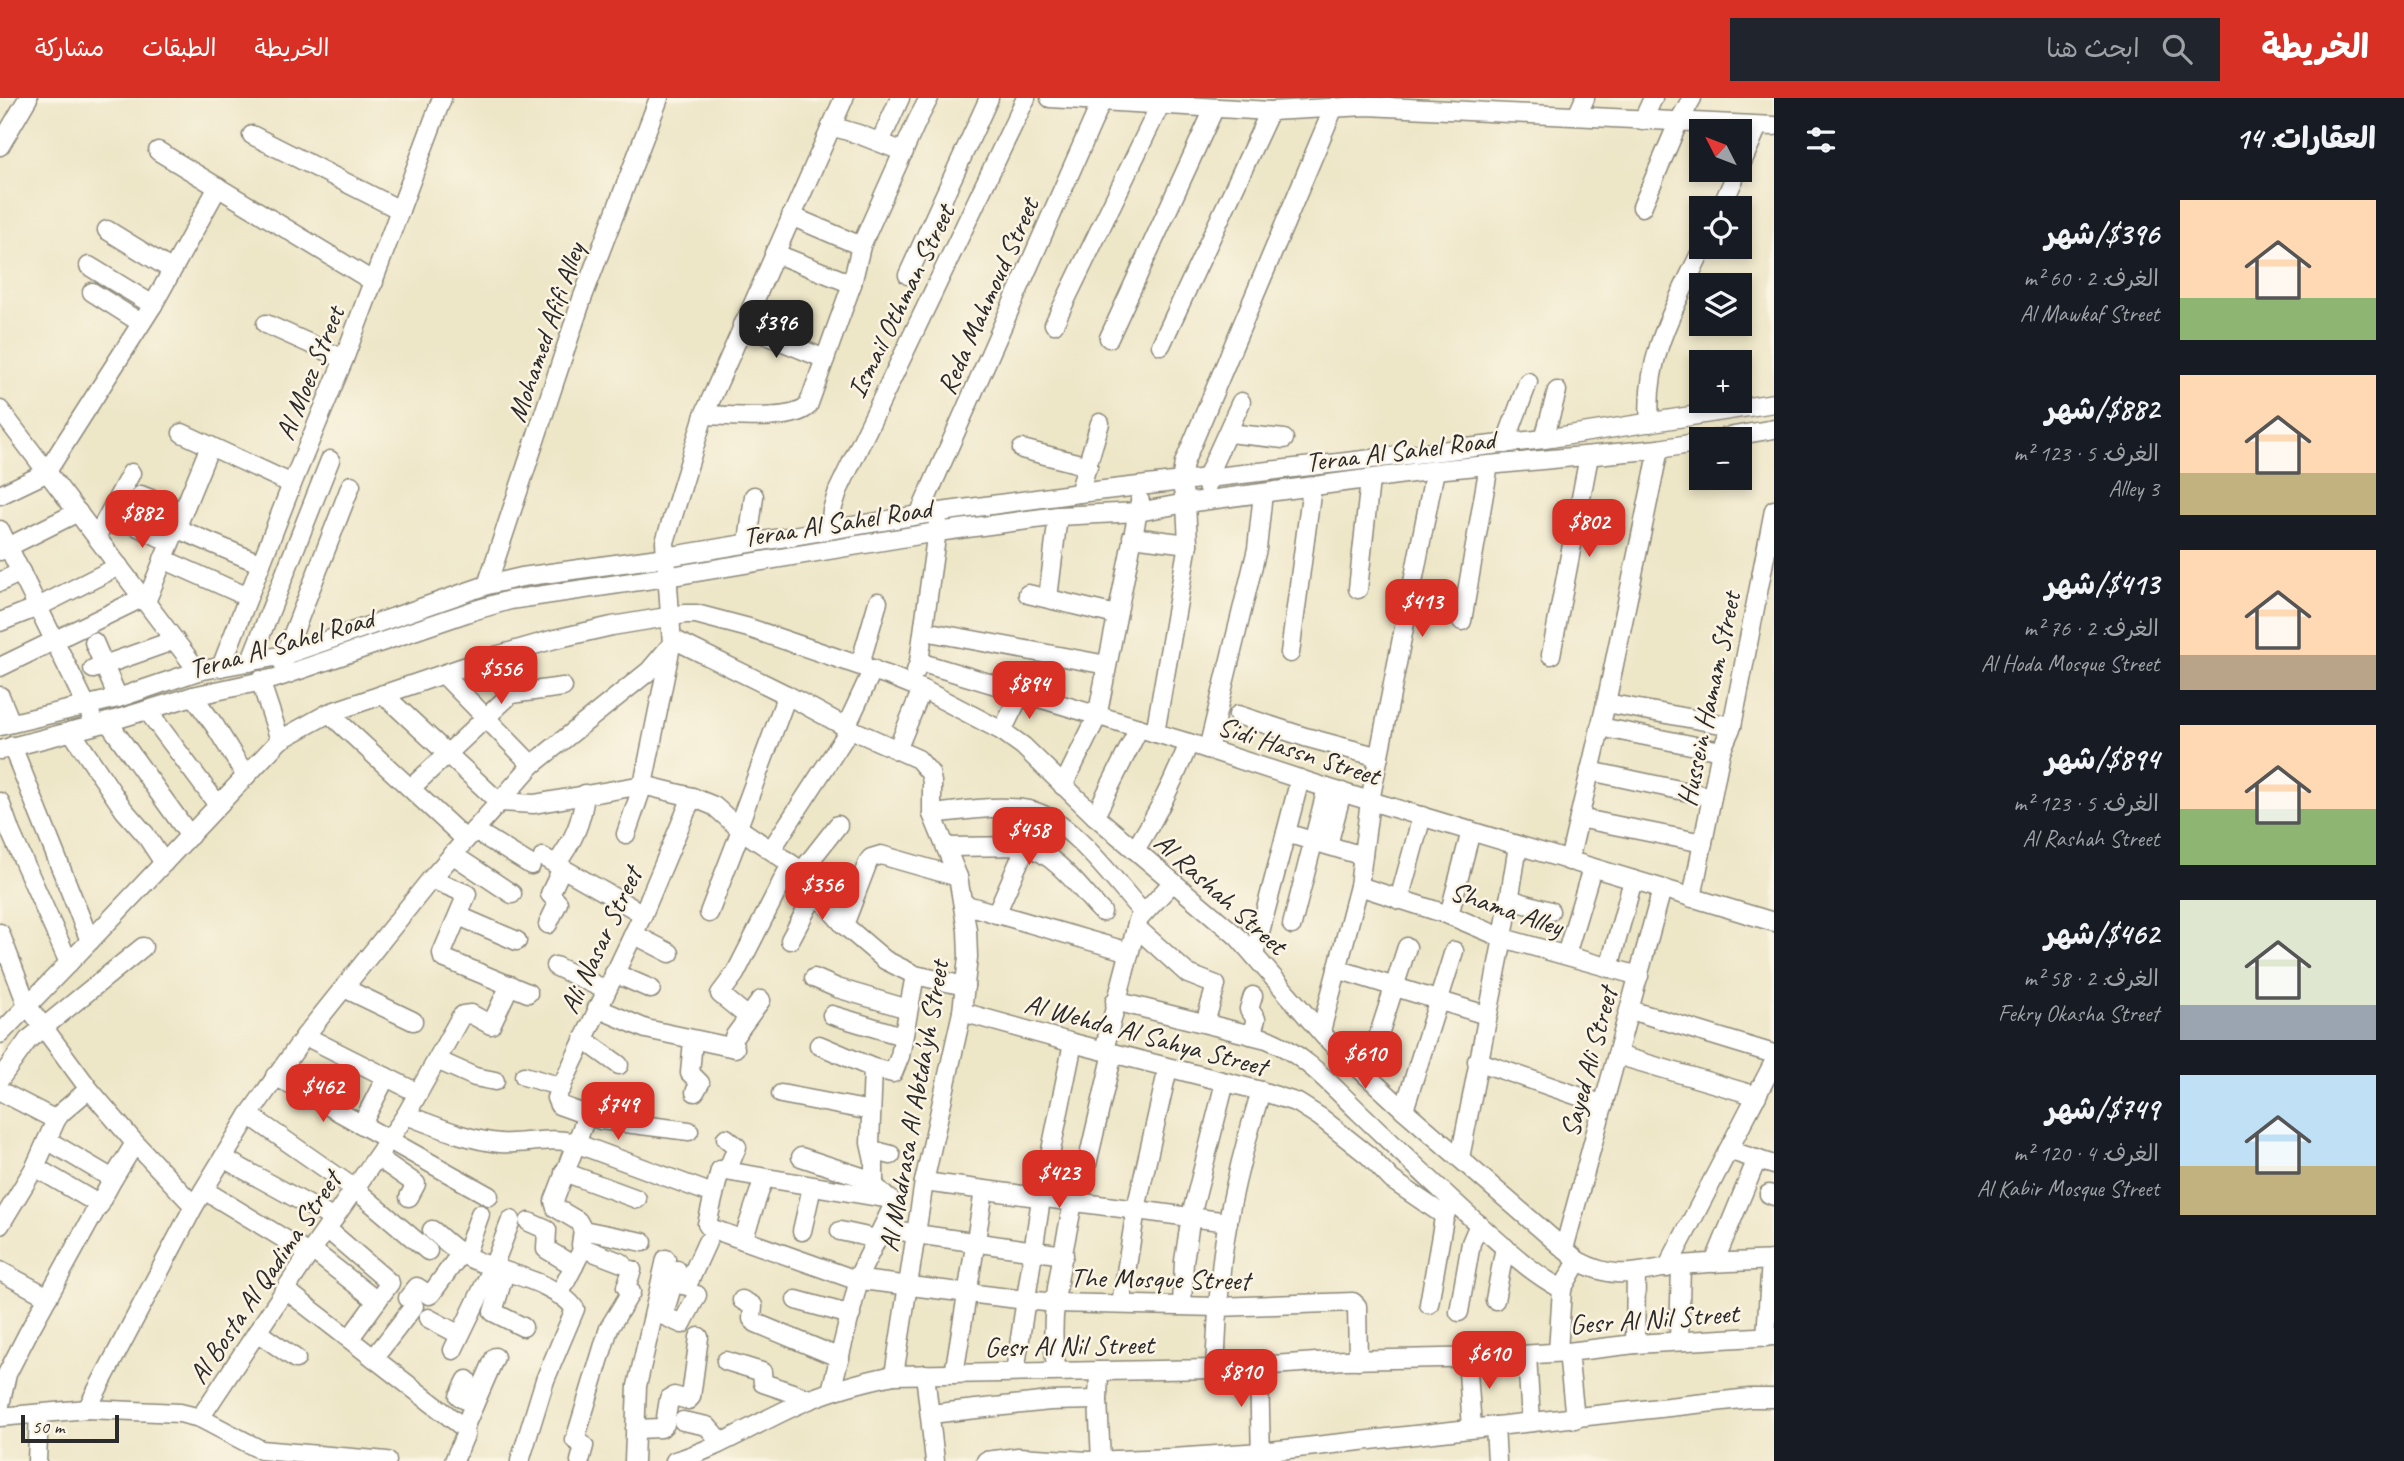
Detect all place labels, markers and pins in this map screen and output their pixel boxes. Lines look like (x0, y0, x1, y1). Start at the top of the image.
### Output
pin: $396 (735, 300, 817, 360)
pin: $882 (101, 490, 183, 550)
pin: $802 (1548, 500, 1630, 559)
pin: $413 (1381, 580, 1463, 639)
pin: $556 (460, 646, 542, 706)
pin: $894 (988, 662, 1070, 721)
pin: $458 (988, 808, 1070, 867)
pin: $356 (781, 862, 863, 922)
pin: $610 (1324, 1032, 1406, 1091)
pin: $462 (282, 1065, 364, 1124)
pin: $749 (577, 1082, 659, 1142)
pin: $423 (1018, 1150, 1100, 1210)
pin: $610 (1448, 1332, 1530, 1391)
pin: $810 (1200, 1350, 1282, 1409)

